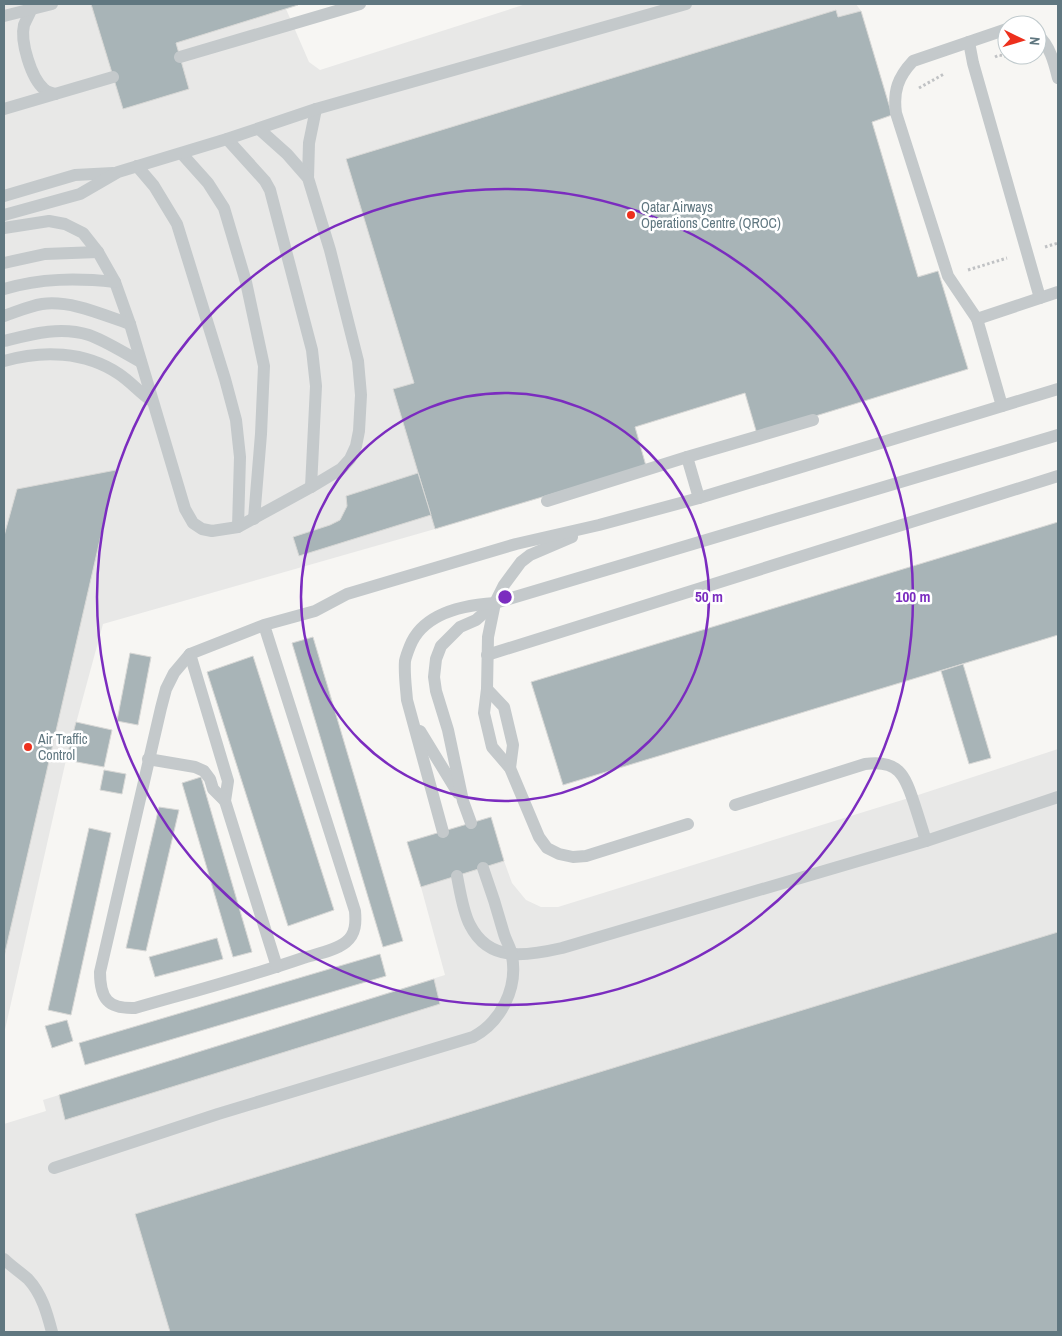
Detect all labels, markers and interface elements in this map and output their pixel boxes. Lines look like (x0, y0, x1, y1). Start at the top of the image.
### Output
north arrow (997, 15, 1047, 65)
text: N (1026, 36, 1044, 46)
place label: Qatar Airways Operations Centre (QROC) (641, 198, 781, 232)
marker: Qatar Airways Operations Centre (QROC) (625, 209, 637, 221)
text: 50 m (695, 586, 723, 607)
text: 100 m (896, 586, 930, 607)
centre of rings (496, 588, 514, 606)
place label: Air Traffic Control (37, 730, 88, 764)
marker: Air Traffic Control (22, 741, 34, 753)

